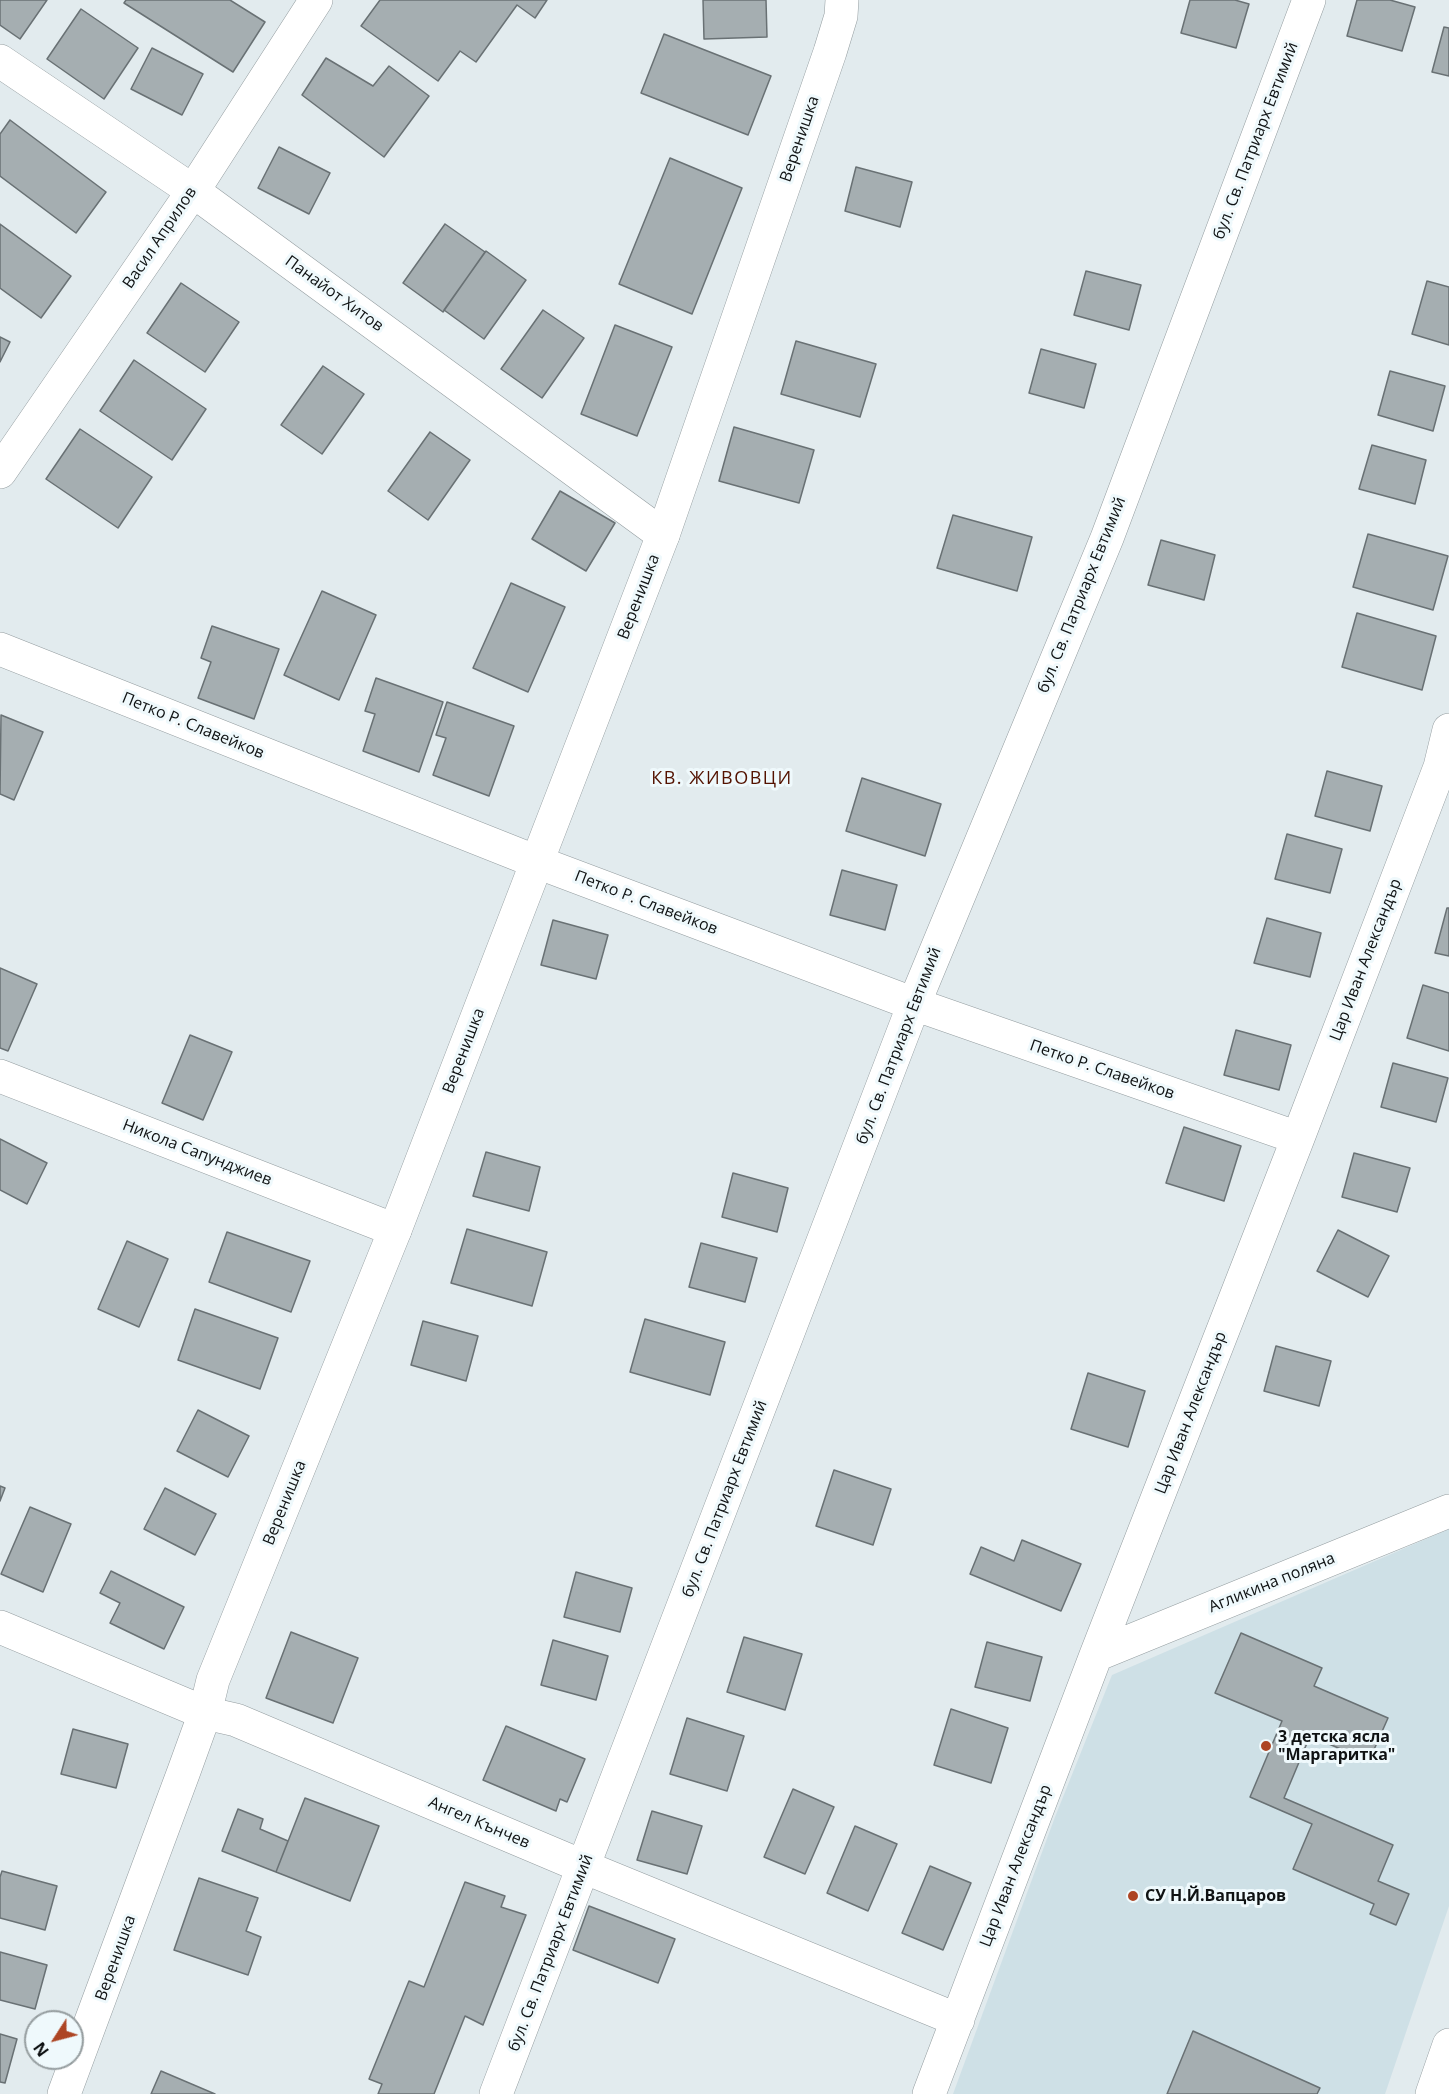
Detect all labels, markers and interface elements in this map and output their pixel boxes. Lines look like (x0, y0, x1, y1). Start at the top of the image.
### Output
street label: бул. Св. Патриарх Евтимий (1209, 40, 1303, 242)
street label: Веренишка (776, 93, 824, 185)
street label: Васил Априлов (119, 184, 201, 292)
street label: Панайот Хитов (281, 252, 387, 336)
street label: бул. Св. Патриарх Евтимий (1034, 494, 1130, 696)
street label: Веренишка (614, 552, 664, 642)
street label: Петко Р. Славейков (119, 689, 267, 763)
district label: КВ. ЖИВОВЦИ (651, 768, 793, 790)
street label: Петко Р. Славейков (572, 867, 720, 939)
street label: Цар Иван Александър (1326, 876, 1406, 1044)
street label: бул. Св. Патриарх Евтимий (852, 945, 946, 1147)
street label: Веренишка (439, 1006, 489, 1096)
street label: Петко Р. Славейков (1027, 1036, 1177, 1104)
street label: Никола Сапунджиев (120, 1116, 274, 1190)
street label: Цар Иван Александър (1151, 1329, 1231, 1497)
street label: бул. Св. Патриарх Евтимий (678, 1398, 772, 1600)
street label: Веренишка (259, 1458, 311, 1548)
street label: Агликина поляна (1206, 1549, 1338, 1617)
place label: 3 детска ясла "Маргаритка" (1278, 1727, 1395, 1765)
marker: 3 детска ясла "Маргаритка" (1259, 1739, 1273, 1753)
street label: Цар Иван Александър (976, 1782, 1056, 1950)
street label: Ангел Кънчев (425, 1793, 533, 1853)
street label: бул. Св. Патриарх Евтимий (504, 1852, 598, 2054)
place label: СУ Н.Й.Вапцаров (1145, 1886, 1286, 1906)
marker: СУ Н.Й.Вапцаров (1126, 1889, 1140, 1903)
street label: Веренишка (92, 1913, 140, 2003)
north arrow (24, 2010, 84, 2070)
text: N (28, 2038, 54, 2061)

